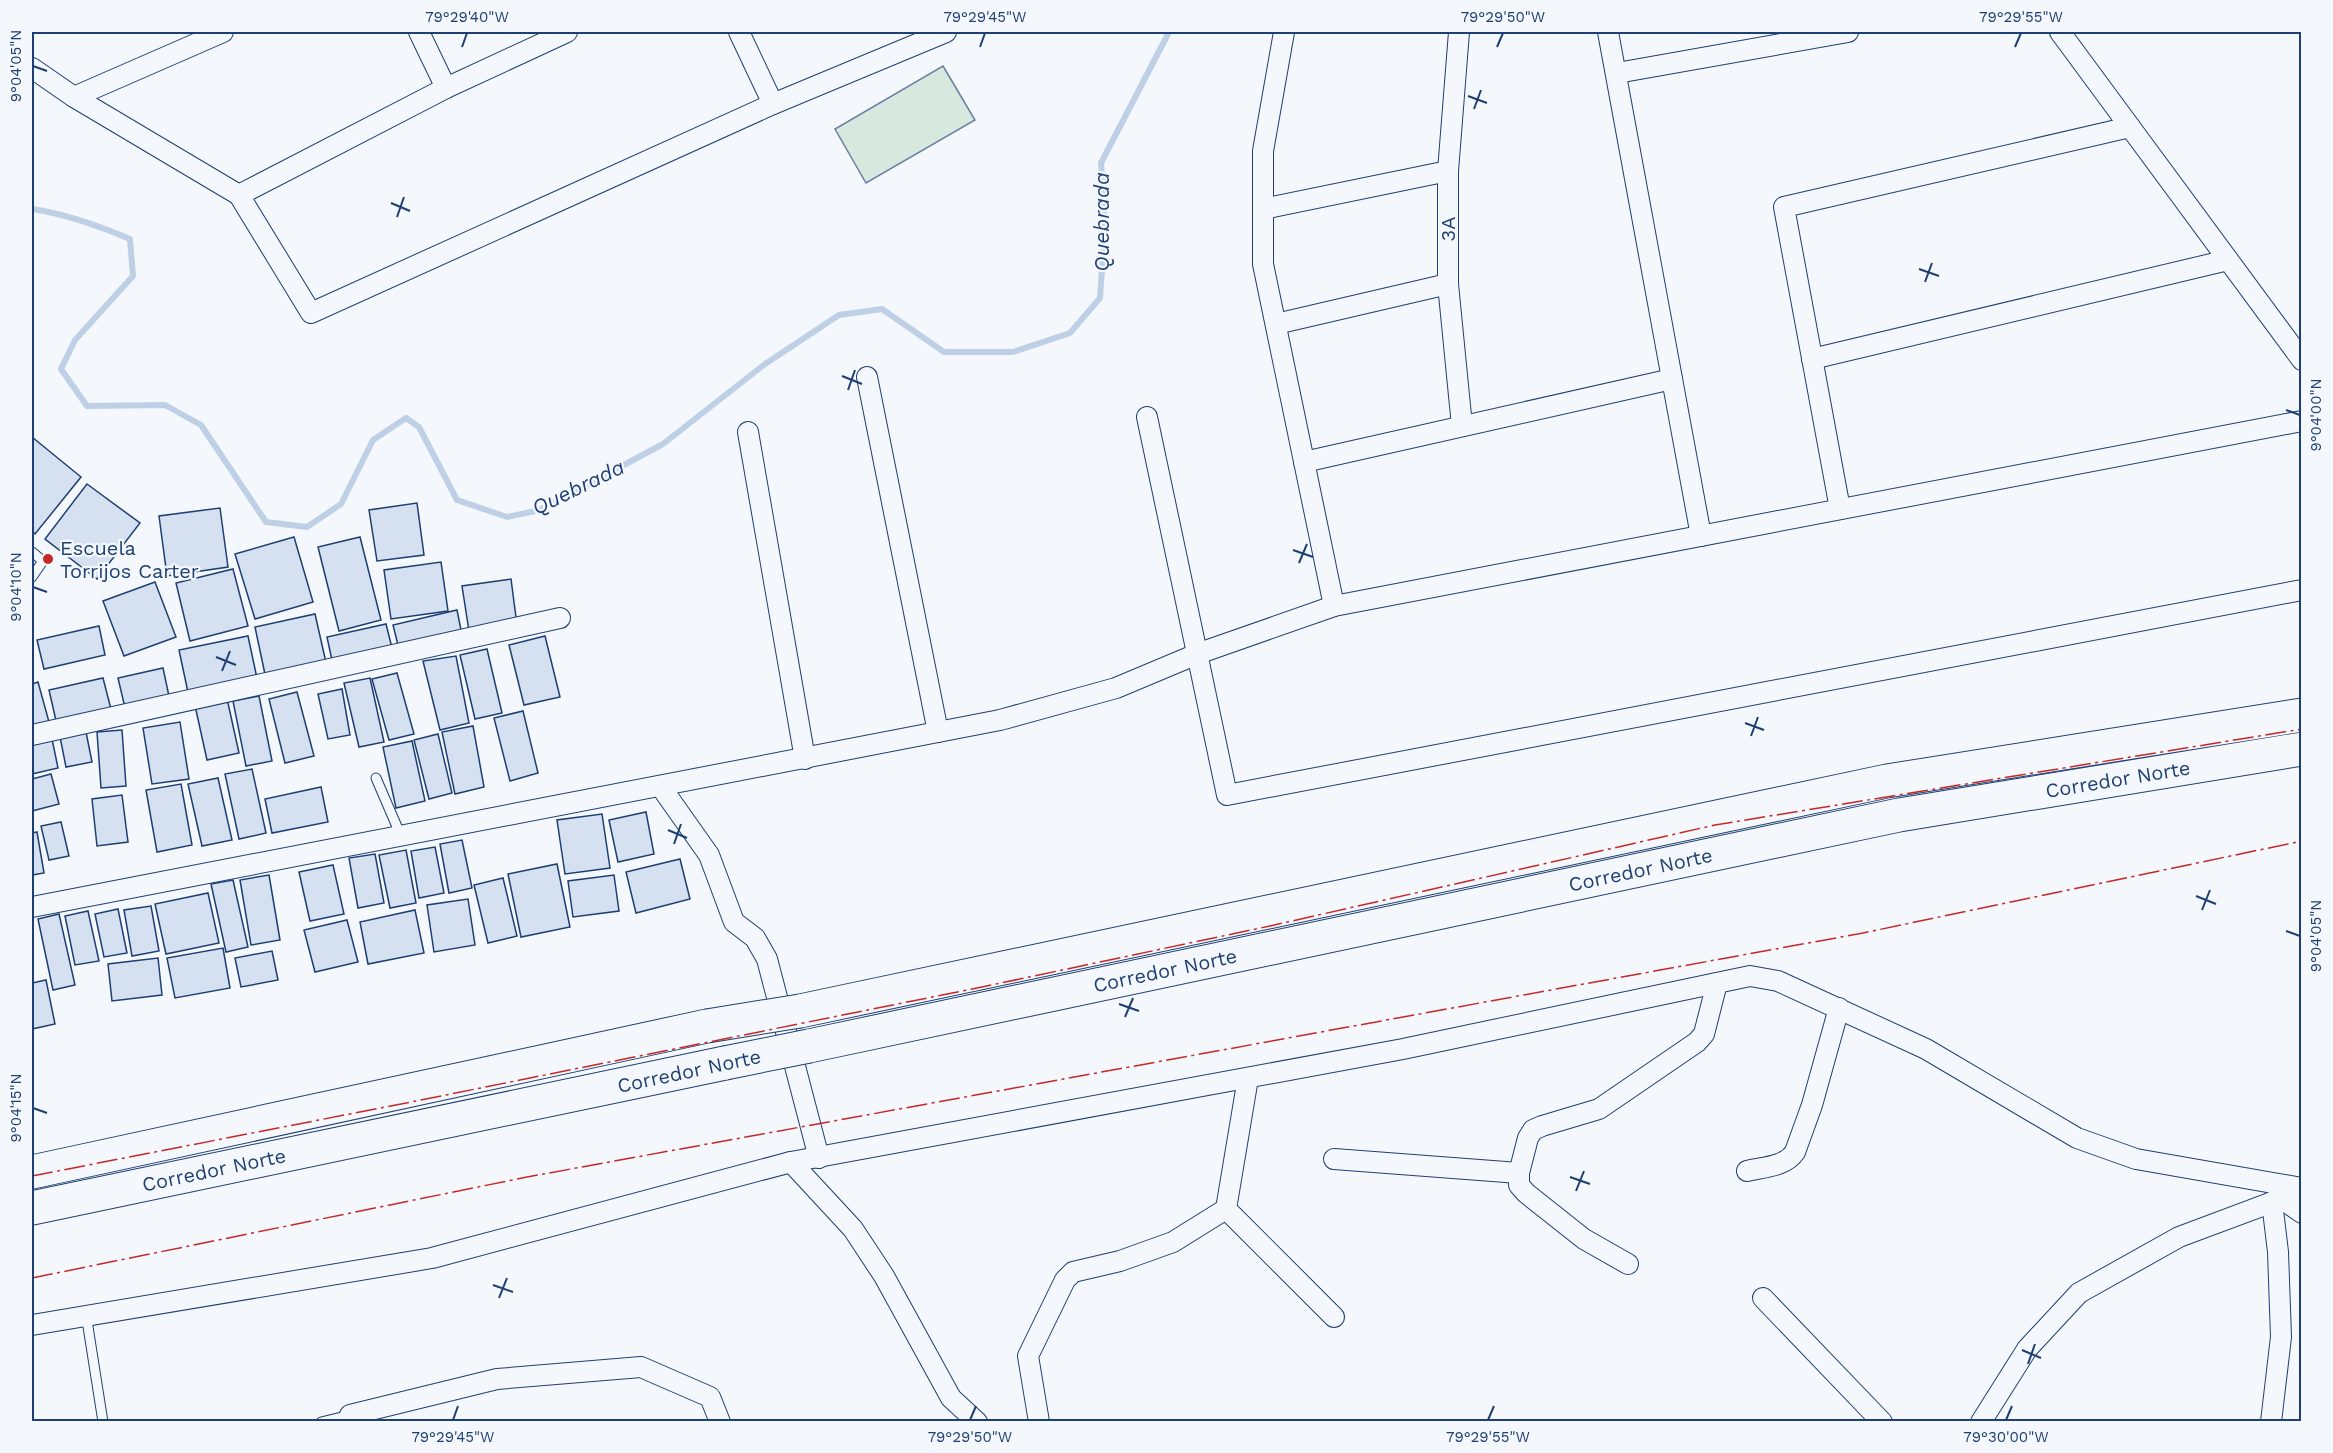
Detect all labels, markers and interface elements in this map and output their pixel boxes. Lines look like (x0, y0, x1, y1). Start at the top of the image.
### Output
text: 79°29'40"W (425, 8, 509, 26)
text: 79°29'45"W (943, 8, 1027, 26)
text: 79°29'50"W (1461, 8, 1545, 26)
text: 79°29'55"W (1979, 8, 2063, 26)
text: 9°04'05"N (7, 30, 25, 102)
water label: Quebrada (1089, 172, 1114, 272)
street label: 3A (1436, 217, 1460, 241)
text: 9°04'00"N (2307, 378, 2325, 452)
water label: Quebrada (528, 454, 628, 520)
place label: Escuela Torrijos Carter (60, 536, 199, 583)
text: 9°04'10"N (7, 552, 25, 622)
marker: Escuela Torrijos Carter (41, 552, 55, 566)
street label: Corredor Norte (2044, 755, 2192, 803)
street label: Corredor Norte (1566, 843, 1715, 897)
text: 9°04'05"N (2307, 900, 2325, 972)
street label: Corredor Norte (1091, 944, 1239, 997)
street label: Corredor Norte (615, 1044, 763, 1098)
text: 9°04'15"N (7, 1073, 25, 1143)
street label: Corredor Norte (140, 1143, 288, 1197)
text: 79°29'45"W (411, 1428, 495, 1446)
text: 79°29'50"W (928, 1428, 1012, 1446)
text: 79°29'55"W (1446, 1428, 1530, 1446)
text: 79°30'00"W (1963, 1428, 2049, 1446)

